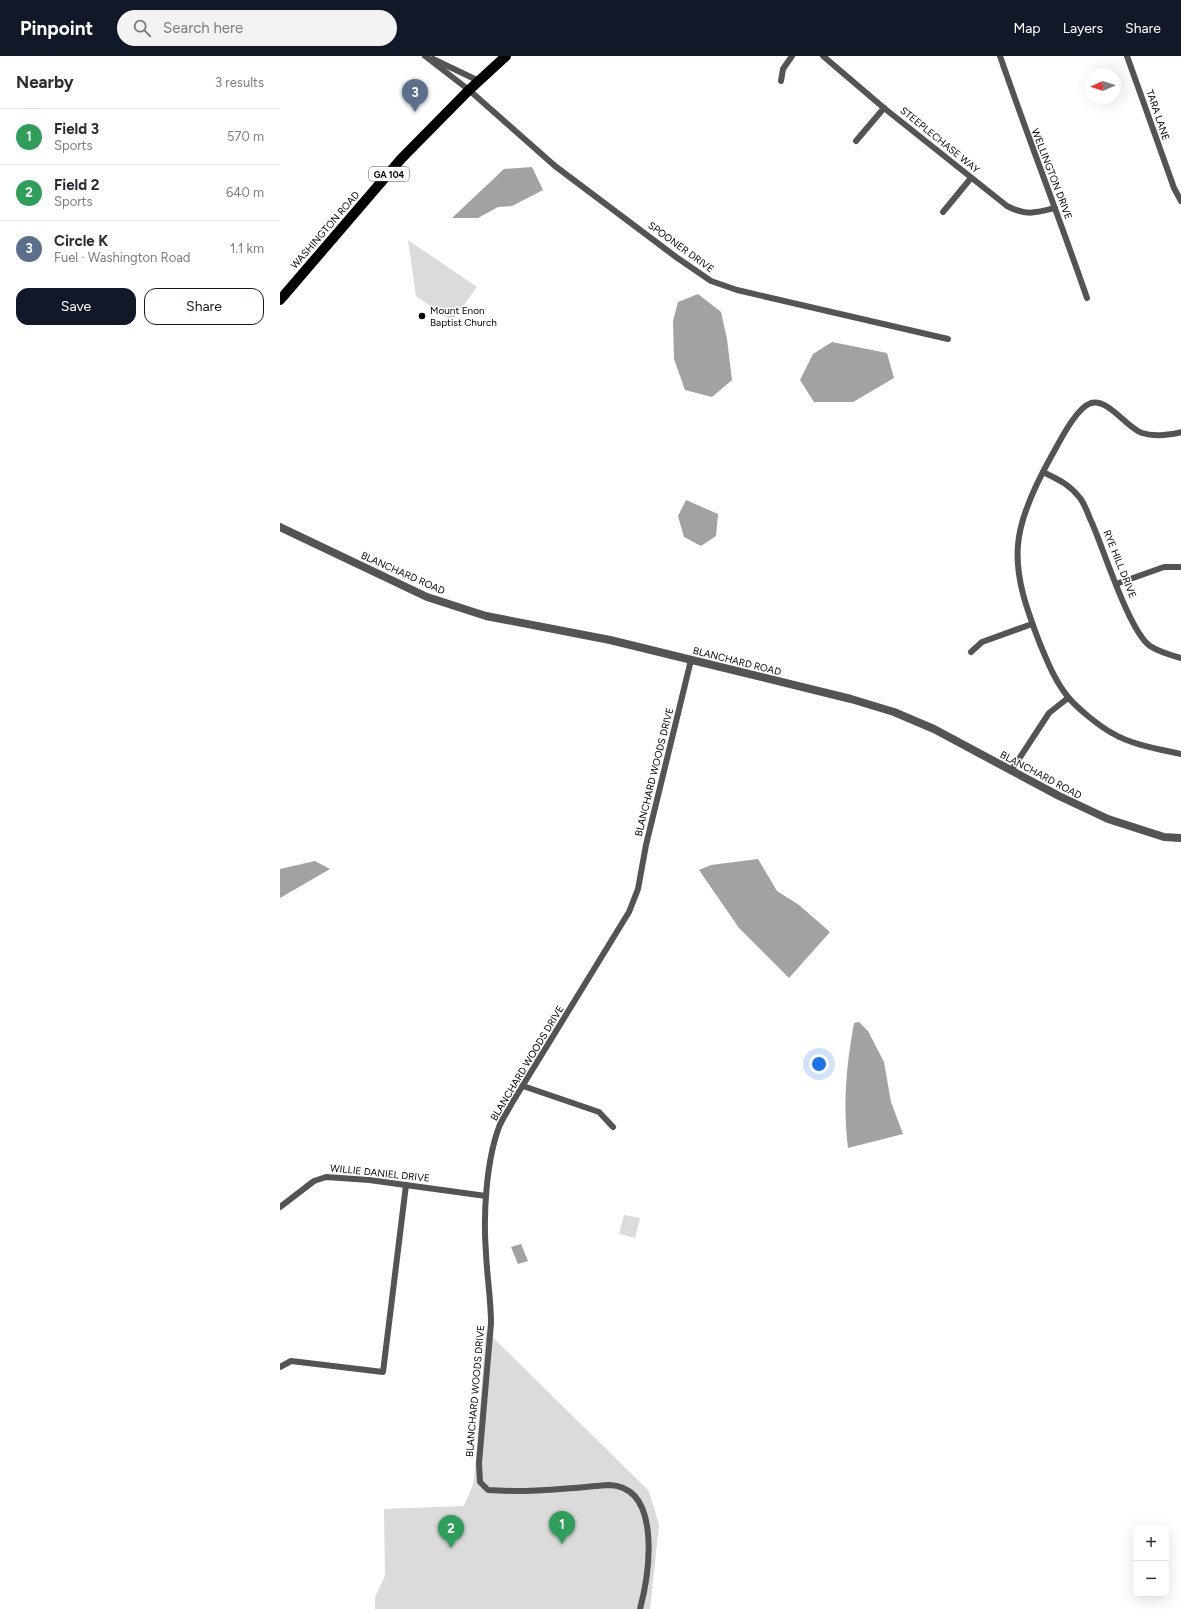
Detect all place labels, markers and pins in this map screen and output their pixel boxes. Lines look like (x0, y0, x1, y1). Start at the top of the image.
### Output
pin: 3 (402, 79, 428, 112)
place label: Mount Enon Baptist Church (430, 304, 497, 329)
marker: Mount Enon Baptist Church (417, 311, 427, 321)
pin: 1 (549, 1511, 575, 1544)
pin: 2 (438, 1515, 464, 1548)

